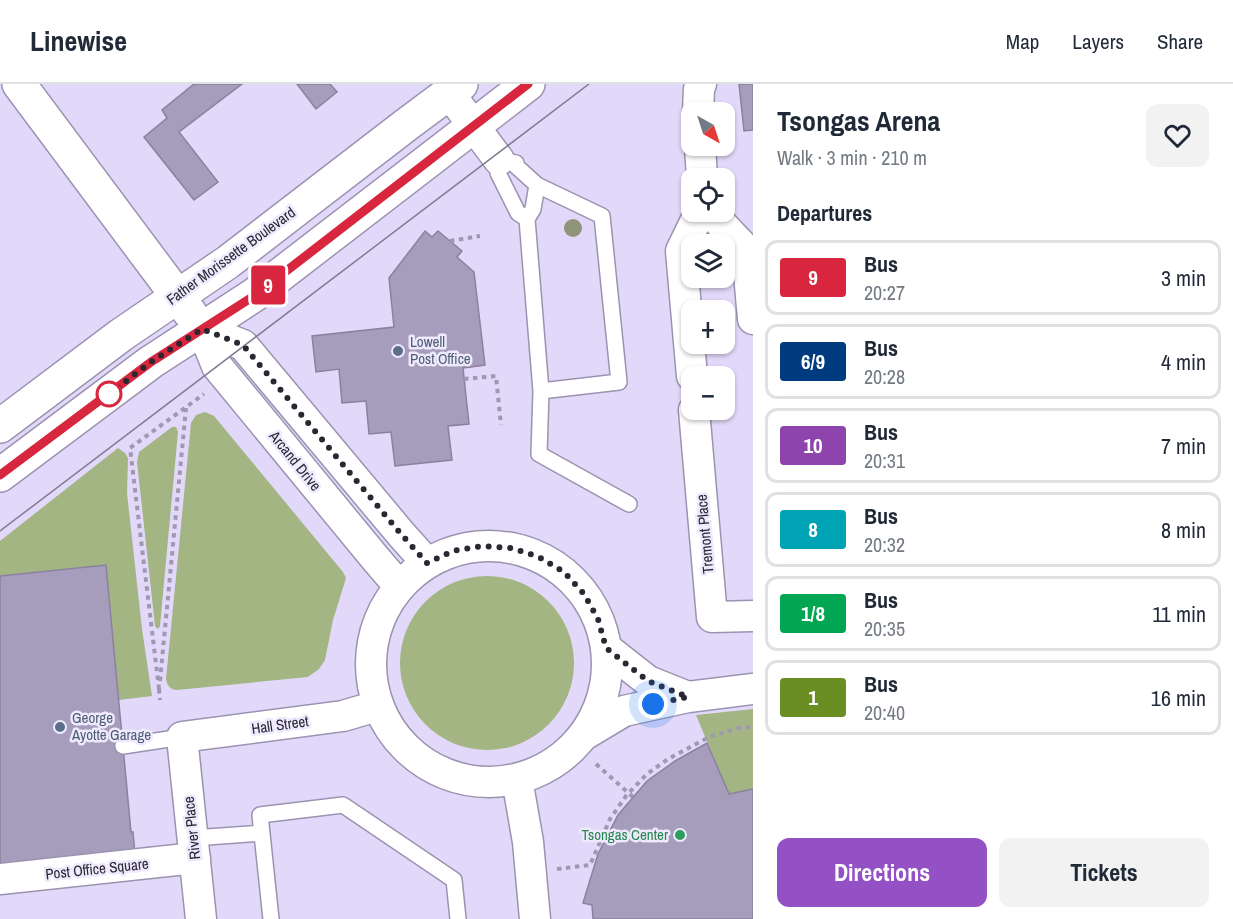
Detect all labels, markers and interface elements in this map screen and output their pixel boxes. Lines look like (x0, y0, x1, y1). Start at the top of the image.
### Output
text: Linewise (30, 22, 127, 60)
text: Map (1006, 27, 1039, 56)
text: Layers (1072, 27, 1124, 56)
text: Share (1157, 27, 1203, 56)
north arrow (681, 102, 735, 156)
map controls (681, 102, 735, 420)
text: Tsongas Arena (777, 102, 940, 140)
button: heart (1146, 104, 1209, 167)
text: Walk · 3 min · 210 m (777, 144, 927, 171)
button: locate (681, 168, 735, 222)
text: Departures (777, 198, 872, 228)
street label: Father Morissette Boulevard (162, 202, 299, 310)
button: layers (681, 234, 735, 288)
text: Bus (864, 249, 898, 279)
text: 9 (808, 263, 818, 292)
text: 3 min (1161, 263, 1206, 293)
line badge: 9 (248, 266, 288, 304)
text: 9 (263, 271, 273, 300)
text: 20:27 (864, 279, 905, 306)
button: + (681, 300, 735, 354)
place label: Lowell Post Office (410, 331, 471, 369)
text: Bus (864, 333, 898, 363)
marker: Lowell Post Office (391, 344, 405, 358)
text: 6/9 (801, 347, 825, 376)
text: 4 min (1161, 347, 1206, 377)
text: 20:28 (864, 363, 905, 390)
button: − (681, 366, 735, 420)
unlabelled marker (96, 381, 122, 407)
text: Bus (864, 417, 898, 447)
street label: Arcand Drive (264, 425, 326, 495)
text: 10 (803, 431, 823, 460)
text: 7 min (1161, 431, 1206, 461)
text: 20:31 (864, 447, 905, 474)
street label: Tremont Place (691, 493, 718, 575)
text: Bus (864, 501, 898, 531)
text: 8 (808, 515, 818, 544)
text: 8 min (1161, 515, 1206, 545)
text: 20:32 (864, 531, 905, 558)
text: Bus (864, 585, 898, 615)
text: 1/8 (801, 599, 825, 628)
text: 11 min (1152, 599, 1206, 629)
text: 20:35 (864, 615, 905, 642)
text: Bus (864, 669, 898, 699)
text: 1 (808, 683, 818, 712)
text: 16 min (1151, 683, 1206, 713)
your location (638, 689, 668, 719)
text: 20:40 (864, 699, 905, 726)
place label: George Ayotte Garage (71, 707, 151, 745)
street label: Hall Street (250, 710, 310, 739)
marker: George Ayotte Garage (53, 720, 67, 734)
street label: River Place (178, 795, 205, 861)
place label: Tsongas Center (582, 824, 668, 845)
marker: Tsongas Center (673, 828, 687, 842)
button: Directions (777, 838, 987, 907)
button: Tickets (999, 838, 1209, 907)
street label: Post Office Square (44, 853, 150, 884)

